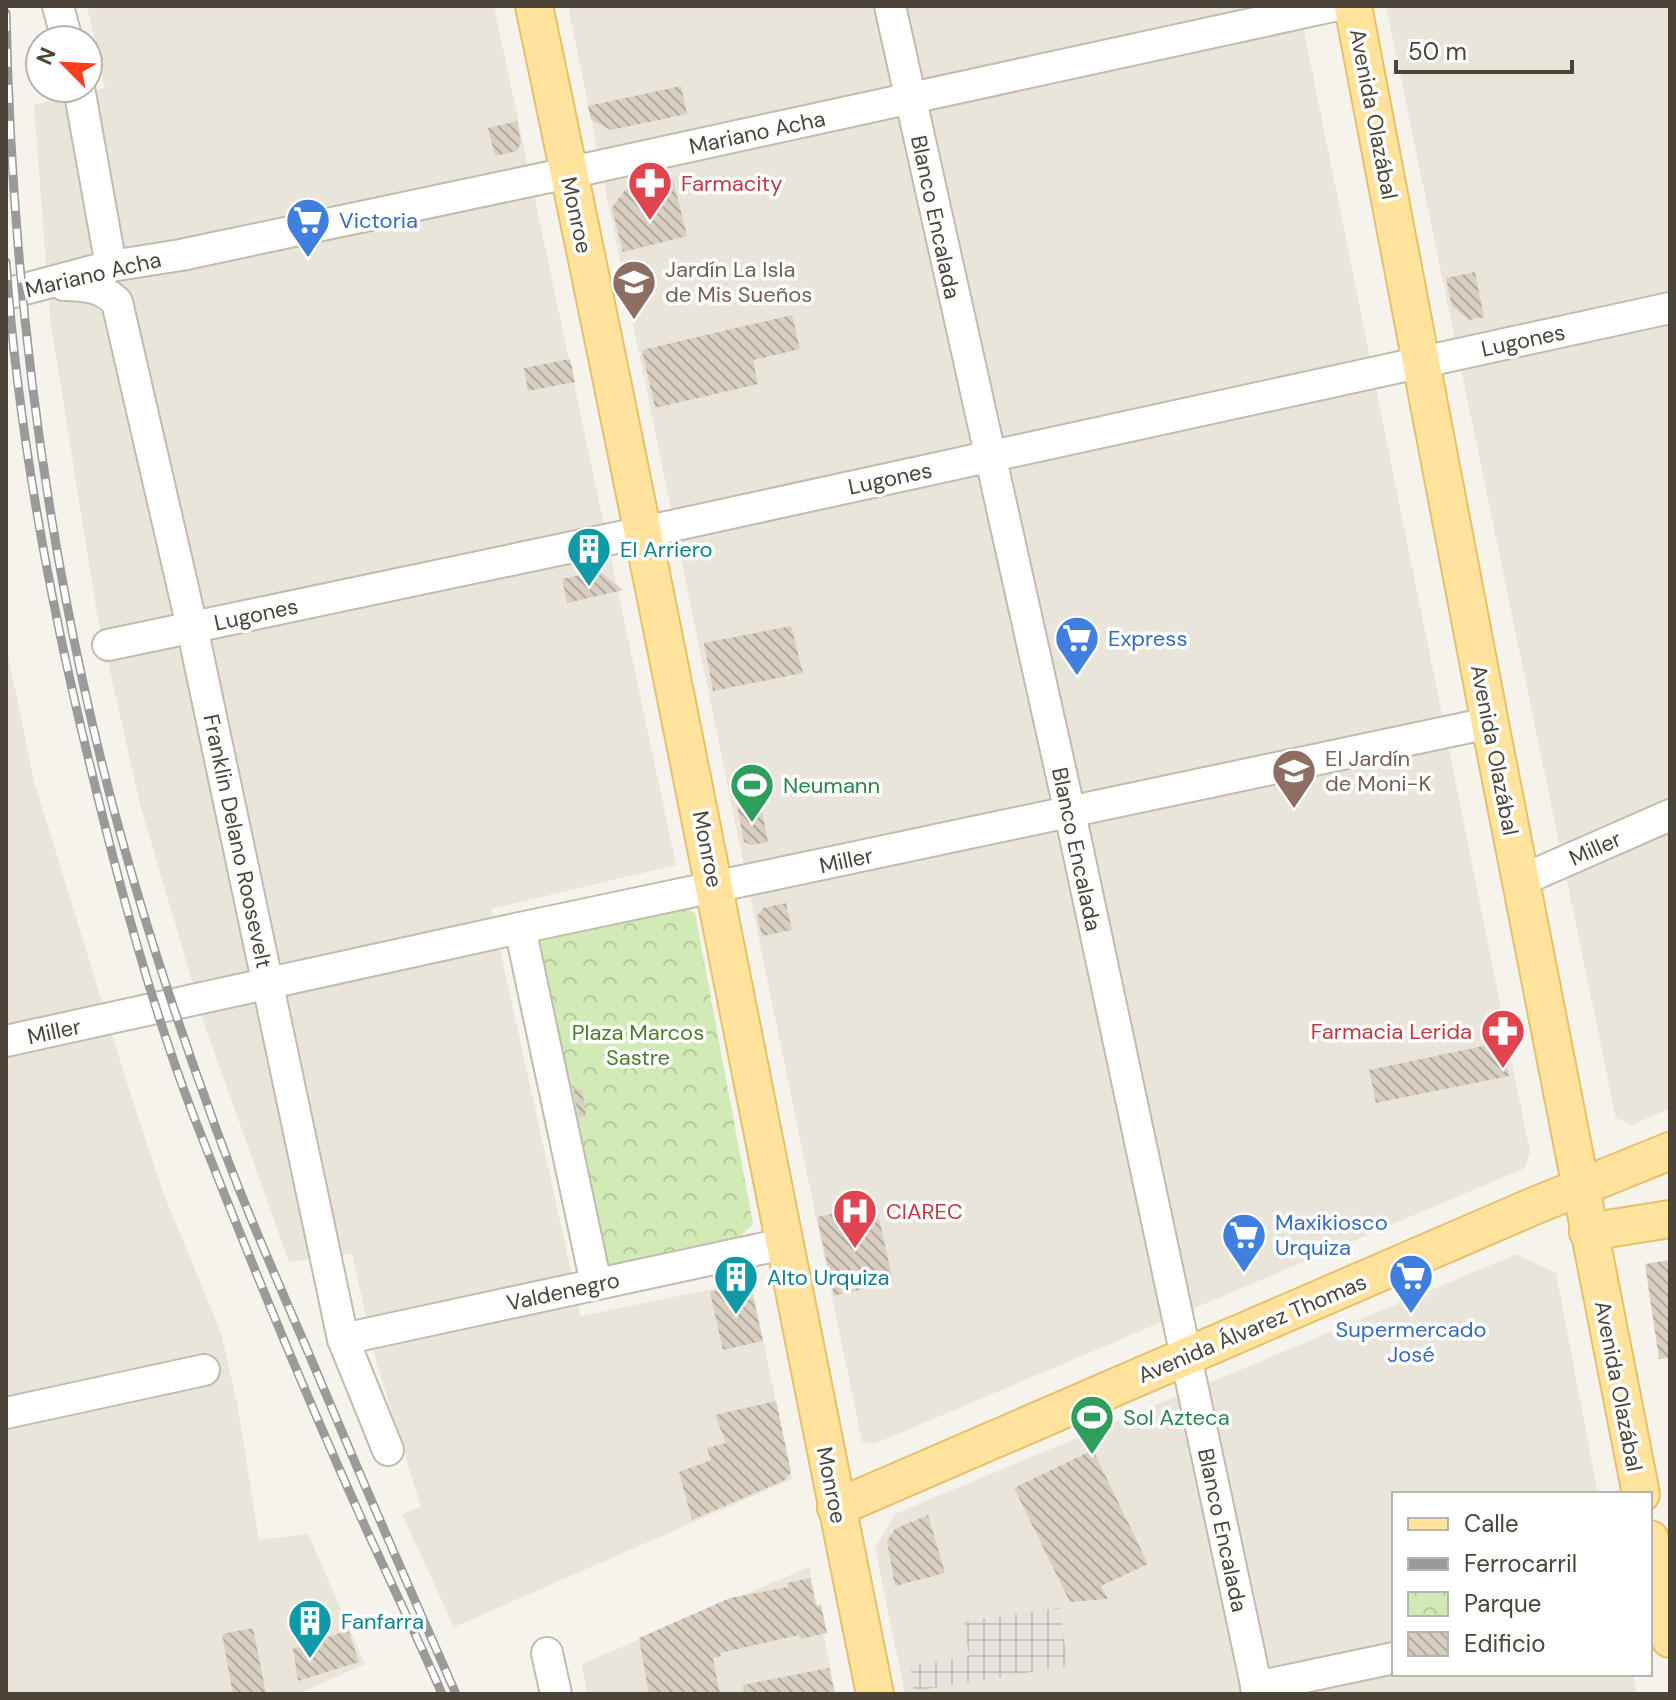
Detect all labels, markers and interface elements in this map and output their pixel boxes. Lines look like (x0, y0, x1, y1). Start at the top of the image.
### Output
north arrow (24, 24, 104, 104)
scale bar (1396, 24, 1572, 74)
street label: Avenida Olazábal (1343, 26, 1404, 202)
text: 50 m (1408, 36, 1467, 67)
text: N (30, 43, 63, 69)
street label: Mariano Acha (686, 104, 828, 161)
street label: Blanco Encalada (904, 133, 967, 302)
pharmacy icon: Farmacity (626, 159, 674, 222)
place label: Farmacity (681, 169, 782, 198)
street label: Monroe (554, 174, 599, 256)
supermarket icon: Victoria (284, 196, 332, 259)
place label: Victoria (339, 206, 418, 235)
street label: Mariano Acha (22, 245, 164, 304)
place label: Jardín La Isla de Mis Sueños (665, 255, 812, 309)
school or university icon: Jardín La Isla de Mis Sueños (610, 258, 658, 321)
street label: Lugones (1478, 317, 1568, 364)
street label: Lugones (845, 455, 935, 502)
building icon: El Arriero (565, 525, 613, 588)
place label: El Arriero (620, 535, 713, 564)
street label: Lugones (211, 591, 301, 638)
supermarket icon: Express (1053, 614, 1101, 677)
place label: Express (1108, 624, 1187, 653)
street label: Avenida Olazábal (1464, 662, 1525, 838)
street label: Franklin Delano Roosevelt (196, 711, 279, 971)
place label: El Jardín de Moni-K (1325, 744, 1432, 798)
school or university icon: El Jardín de Moni-K (1270, 747, 1318, 810)
sports icon: Neumann (728, 761, 776, 824)
street label: Blanco Encalada (1045, 765, 1108, 934)
place label: Neumann (783, 771, 880, 800)
street label: Monroe (686, 808, 729, 890)
street label: Miller (1565, 824, 1626, 873)
street label: Miller (817, 841, 876, 880)
pharmacy icon: Farmacia Lerida (1479, 1007, 1527, 1070)
street label: Miller (25, 1012, 84, 1051)
place label: Farmacia Lerida (1311, 1017, 1472, 1046)
park label: Plaza Marcos Sastre (572, 1018, 704, 1072)
hospital icon: CIAREC (831, 1187, 879, 1250)
place label: CIAREC (886, 1197, 963, 1226)
place label: Maxikiosco Urquiza (1275, 1208, 1388, 1262)
supermarket icon: Maxikiosco Urquiza (1220, 1211, 1268, 1274)
supermarket icon: Supermercado José (1387, 1252, 1435, 1315)
building icon: Alto Urquiza (712, 1253, 760, 1316)
place label: Alto Urquiza (767, 1263, 890, 1292)
street label: Valdenegro (504, 1265, 622, 1318)
street label: Avenida Álvarez Thomas (1133, 1267, 1371, 1390)
street label: Avenida Olazábal (1588, 1298, 1649, 1474)
place label: Supermercado José (1336, 1315, 1487, 1369)
sports icon: Sol Azteca (1068, 1393, 1116, 1456)
place label: Sol Azteca (1123, 1403, 1230, 1432)
street label: Monroe (810, 1444, 853, 1526)
street label: Blanco Encalada (1191, 1446, 1254, 1615)
legend (1392, 1492, 1652, 1676)
text: Calle (1464, 1508, 1519, 1539)
text: Ferrocarril (1464, 1548, 1577, 1579)
text: Parque (1464, 1588, 1541, 1619)
building icon: Fanfarra (286, 1597, 334, 1660)
place label: Fanfarra (341, 1607, 424, 1636)
text: Edificio (1464, 1628, 1546, 1659)

